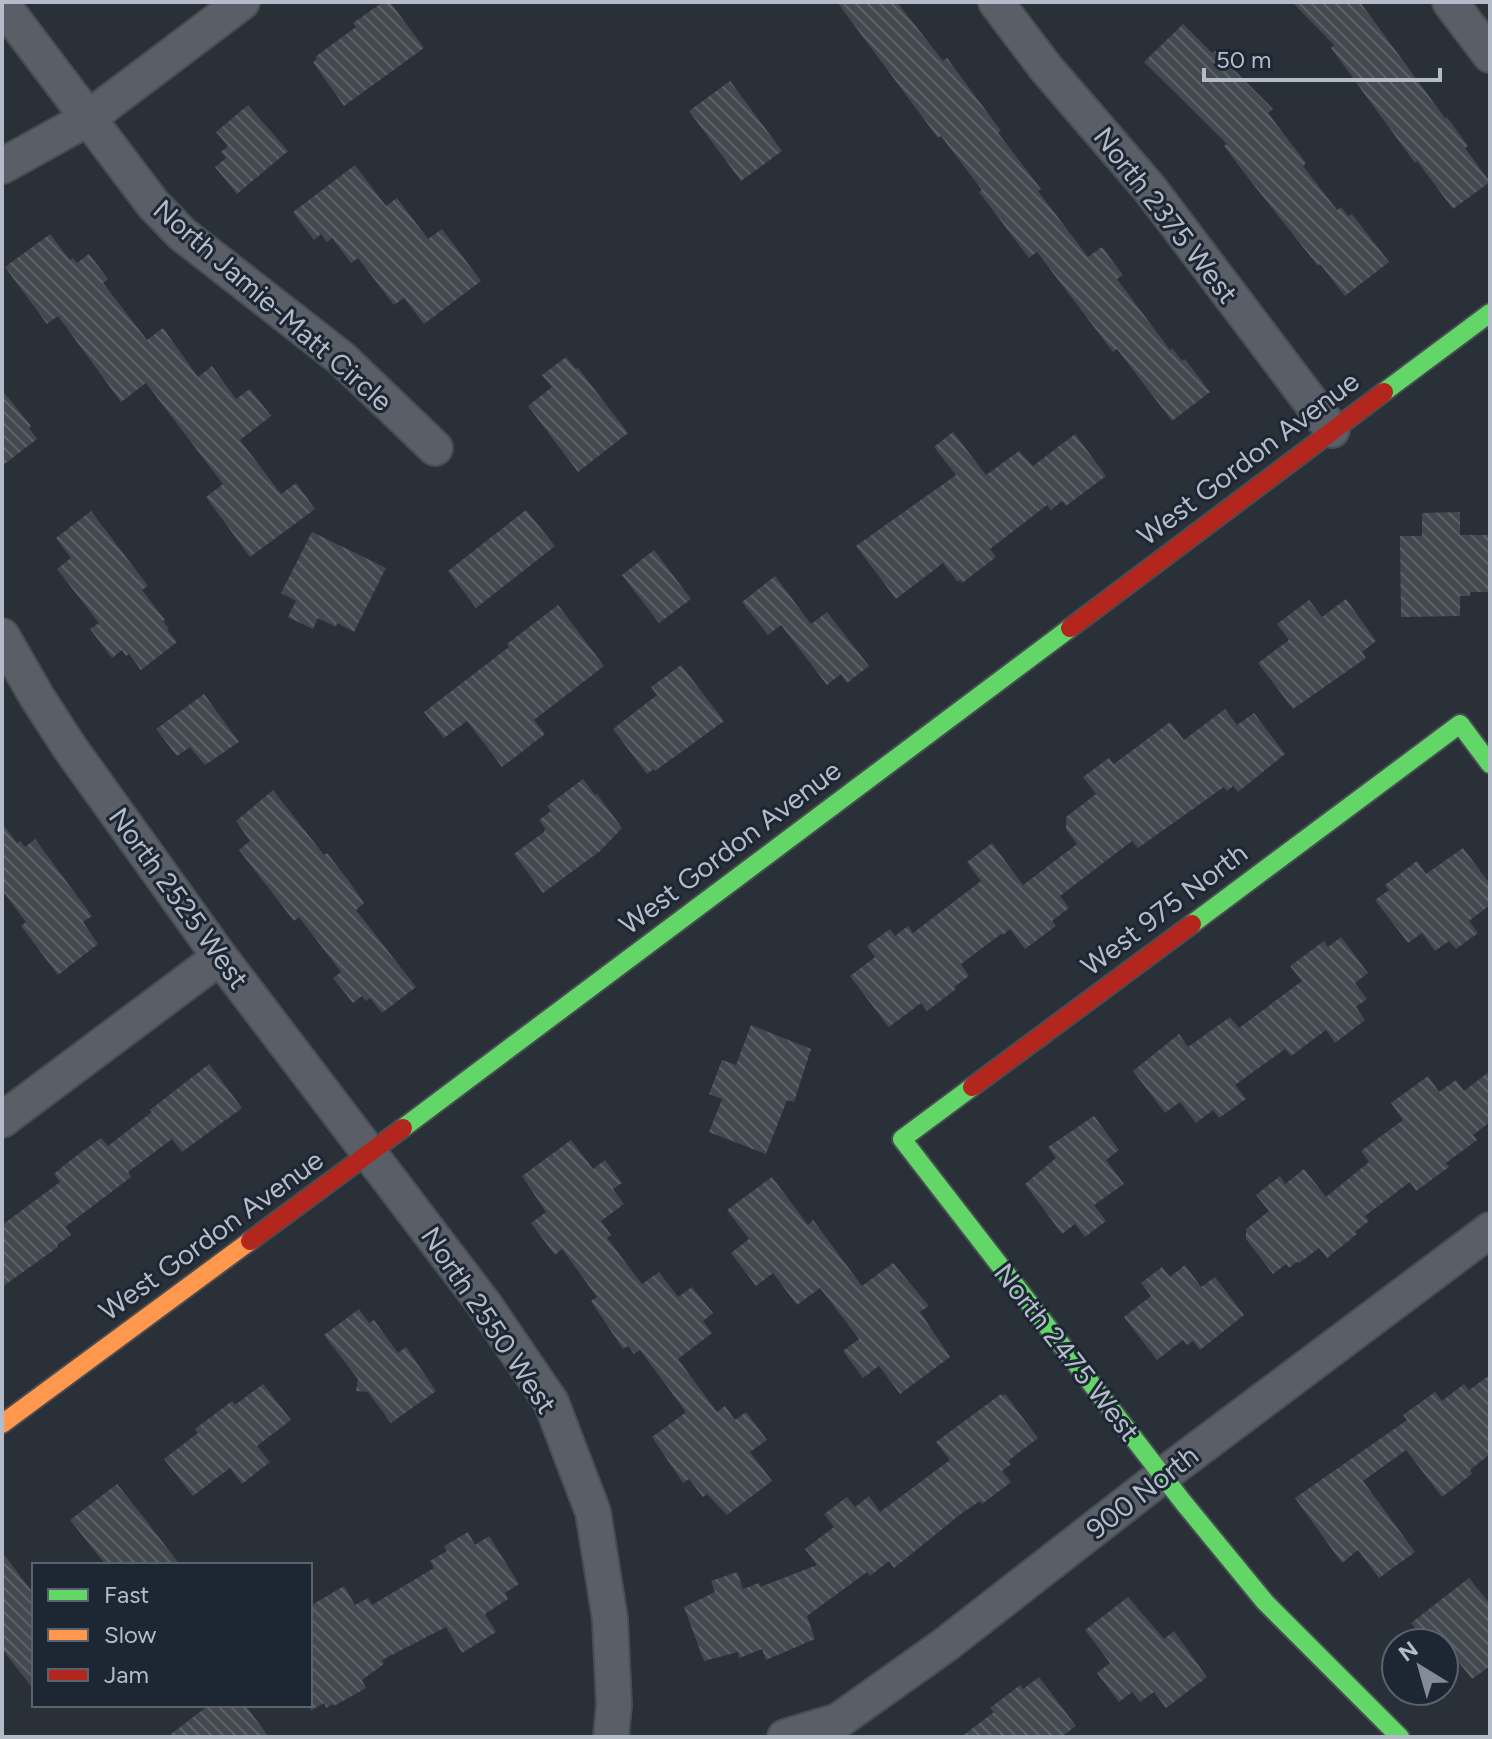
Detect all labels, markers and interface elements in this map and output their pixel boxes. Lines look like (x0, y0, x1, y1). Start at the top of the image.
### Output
scale bar (1204, 32, 1440, 82)
text: 50 m (1216, 45, 1272, 74)
street label: North 2375 West (1087, 120, 1245, 310)
street label: North Jamie-Matt Circle (147, 192, 399, 418)
street label: West Gordon Avenue (1131, 364, 1365, 552)
street label: West Gordon Avenue (613, 753, 847, 941)
street label: North 2525 West (102, 801, 256, 995)
street label: West 975 North (1074, 836, 1254, 982)
street label: West Gordon Avenue (92, 1142, 330, 1328)
street label: North 2550 West (414, 1220, 564, 1420)
street label: North 2475 West (987, 1256, 1147, 1448)
street label: 900 North (1079, 1438, 1205, 1546)
legend (32, 1563, 312, 1707)
text: Fast (104, 1580, 149, 1609)
text: Slow (104, 1620, 157, 1649)
north arrow (1380, 1627, 1460, 1707)
text: N (1393, 1636, 1423, 1667)
text: Jam (104, 1660, 149, 1689)

